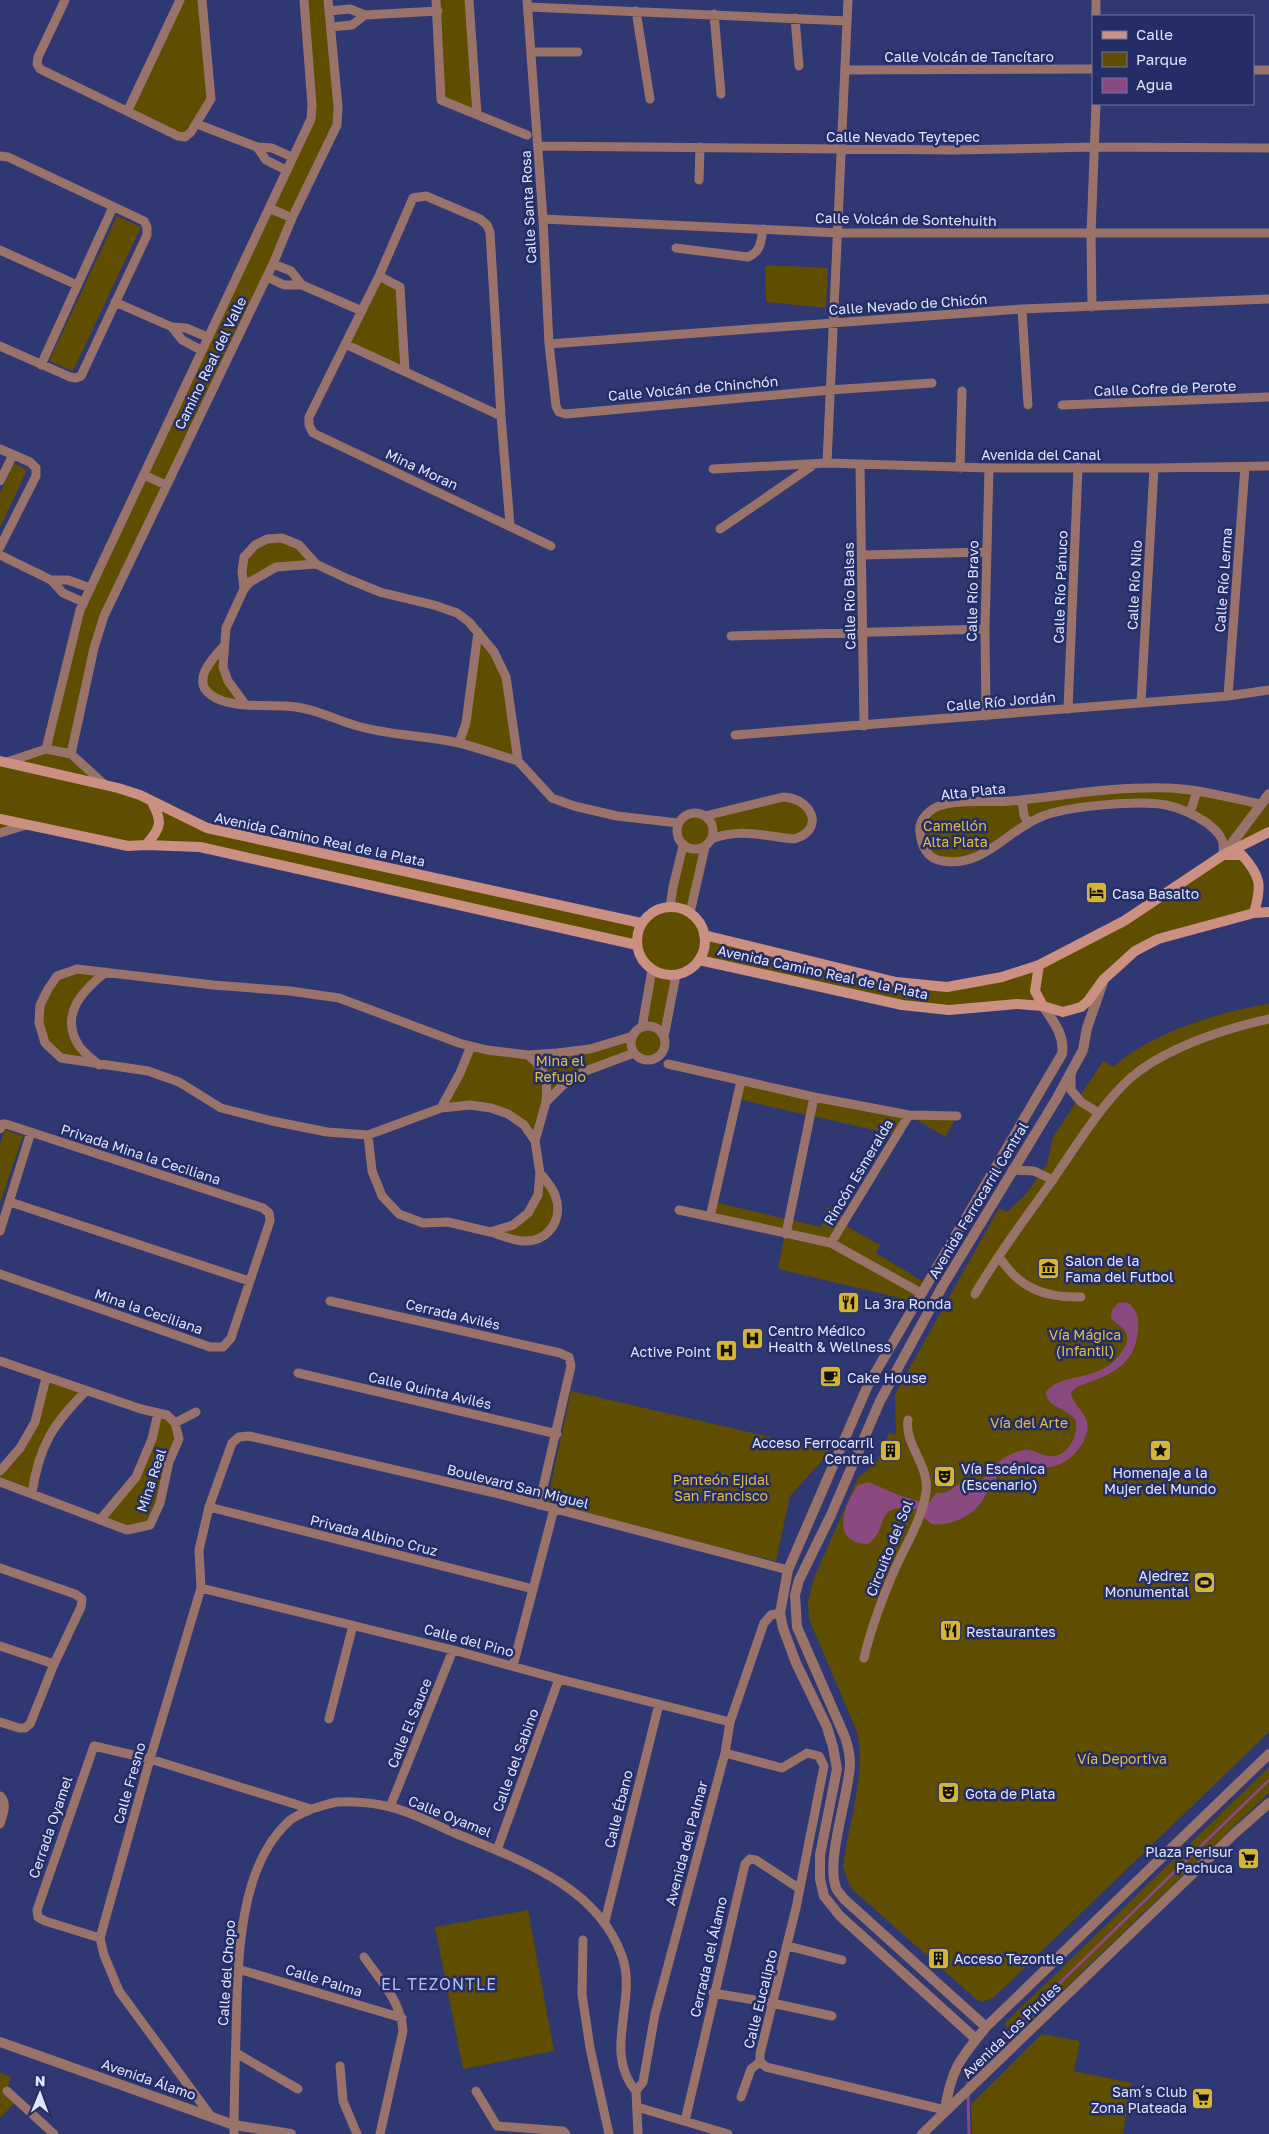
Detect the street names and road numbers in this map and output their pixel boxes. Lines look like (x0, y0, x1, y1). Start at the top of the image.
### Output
street label: Calle Volcán de Tancítaro (884, 48, 1054, 65)
street label: Calle Nevado Teytepec (826, 128, 980, 145)
street label: Calle Santa Rosa (517, 150, 539, 264)
street label: Calle Volcán de Sontehuith (815, 209, 997, 229)
street label: Calle Nevado de Chicón (828, 290, 988, 318)
street label: Camino Real del Valle (170, 294, 250, 432)
street label: Calle Volcán de Chinchón (607, 372, 779, 404)
street label: Calle Cofre de Perote (1093, 377, 1237, 399)
street label: Mina Moran (383, 445, 461, 493)
street label: Avenida del Canal (981, 446, 1101, 463)
street label: Calle Río Lerma (1211, 527, 1235, 633)
street label: Calle Río Pánuco (1050, 530, 1070, 644)
street label: Calle Río Bravo (963, 540, 981, 642)
street label: Calle Río Nilo (1123, 540, 1145, 630)
street label: Calle Río Balsas (840, 542, 858, 650)
street label: Calle Río Jordán (946, 688, 1056, 714)
street label: Alta Plata (940, 779, 1006, 803)
street label: Avenida Camino Real de la Plata (213, 808, 427, 870)
street label: Avenida Camino Real de la Plata (716, 941, 930, 1003)
street label: Rincón Esmeralda (820, 1116, 896, 1228)
street label: Avenida Ferrocarril Central (924, 1119, 1032, 1281)
street label: Privada Mina la Ceciliana (59, 1120, 223, 1188)
street label: Mina la Ceciliana (93, 1285, 205, 1337)
street label: Cerrada Avilés (404, 1295, 502, 1333)
street label: Calle Quinta Avilés (367, 1368, 493, 1412)
street label: Mina Real (133, 1446, 169, 1514)
street label: Boulevard San Miguel (445, 1460, 591, 1512)
street label: Circuito del Sol (862, 1497, 916, 1599)
street label: Privada Albino Cruz (308, 1511, 440, 1559)
street label: Calle del Pino (422, 1620, 516, 1660)
street label: Calle El Sauce (383, 1676, 435, 1770)
street label: Calle del Sabino (488, 1706, 542, 1814)
street label: Calle Fresno (109, 1740, 149, 1826)
street label: Calle Ébano (600, 1768, 636, 1850)
street label: Cerrada Oyamel (25, 1774, 75, 1880)
street label: Avenida del Palmar (661, 1778, 711, 1907)
street label: Calle Oyamel (406, 1792, 494, 1840)
street label: Cerrada del Álamo (686, 1895, 730, 2019)
street label: Calle del Chopo (214, 1919, 238, 2027)
street label: Calle Eucalipto (740, 1948, 780, 2050)
street label: Calle Palma (283, 1960, 365, 2000)
street label: Avenida Los Pirules (958, 1979, 1064, 2081)
street label: Avenida Álamo (99, 2055, 199, 2103)

